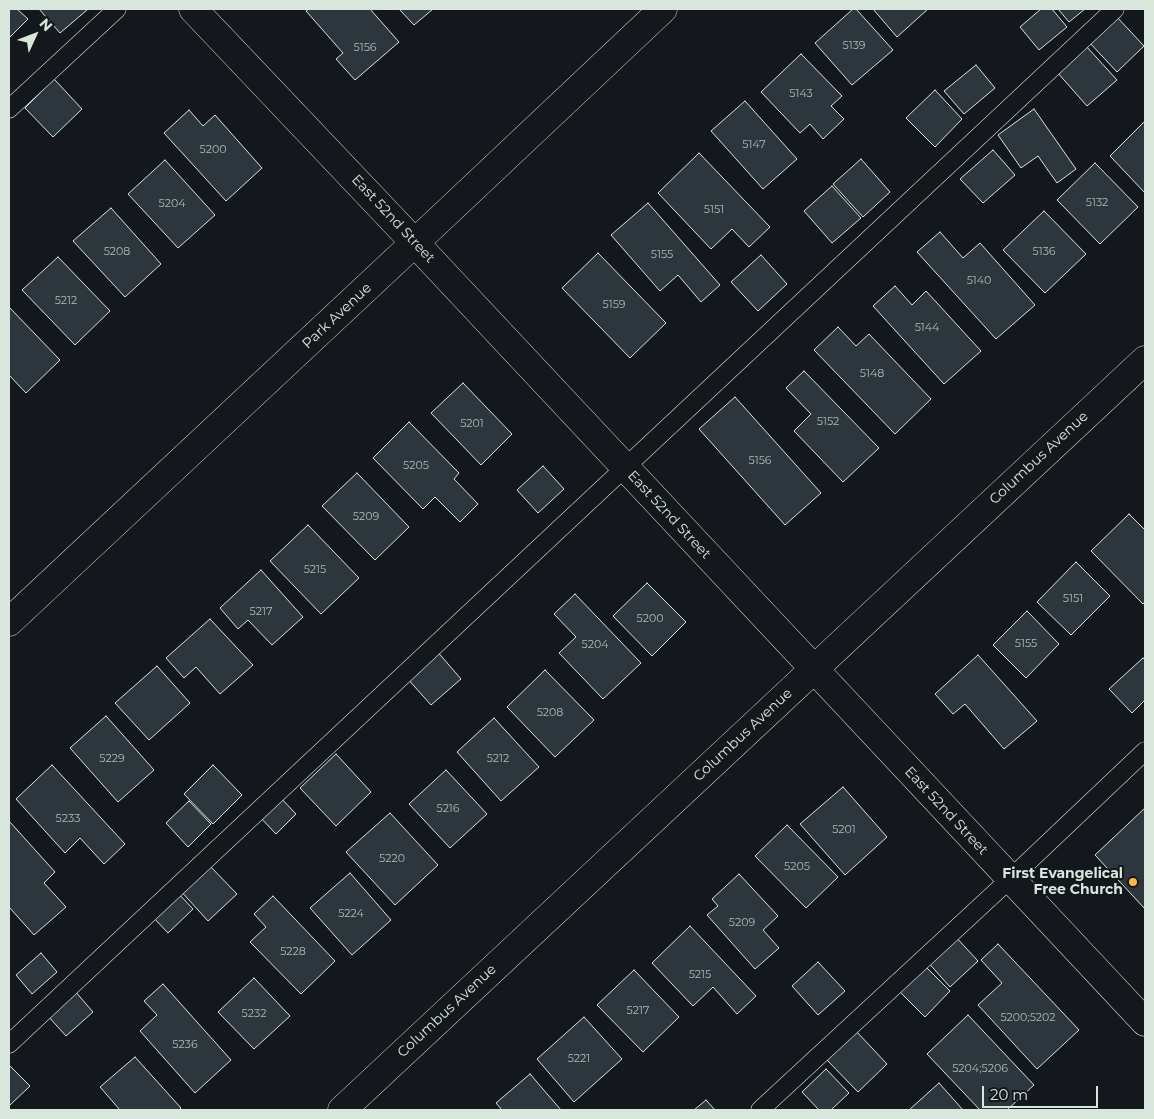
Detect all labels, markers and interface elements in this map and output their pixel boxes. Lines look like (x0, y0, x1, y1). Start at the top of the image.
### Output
north arrow (10, 10, 60, 60)
text: N (36, 14, 56, 35)
house number: 5139 (842, 39, 866, 53)
house number: 5156 (353, 41, 377, 55)
house number: 5143 (789, 87, 813, 101)
house number: 5147 (742, 138, 766, 152)
house number: 5200 (200, 143, 226, 157)
street label: East 52nd Street (348, 171, 438, 267)
house number: 5132 (1086, 196, 1108, 210)
house number: 5204 (159, 197, 185, 211)
house number: 5151 (704, 203, 724, 217)
house number: 5208 (104, 245, 130, 259)
house number: 5136 (1032, 245, 1056, 259)
house number: 5155 (651, 248, 673, 262)
house number: 5140 (967, 274, 991, 288)
street label: Park Avenue (299, 280, 375, 352)
house number: 5212 (55, 294, 77, 308)
house number: 5159 (602, 298, 626, 312)
house number: 5144 (915, 321, 939, 335)
house number: 5148 (860, 367, 884, 381)
street label: Columbus Avenue (986, 408, 1092, 508)
house number: 5152 (817, 415, 839, 429)
house number: 5201 (460, 417, 484, 431)
house number: 5156 (748, 454, 772, 468)
house number: 5205 (403, 459, 429, 473)
street label: East 52nd Street (624, 467, 714, 563)
house number: 5209 (353, 510, 379, 524)
house number: 5215 (304, 563, 326, 577)
house number: 5151 (1063, 592, 1083, 606)
house number: 5217 (250, 605, 272, 619)
house number: 5200 (637, 612, 663, 626)
house number: 5155 (1015, 637, 1037, 651)
house number: 5204 (582, 638, 608, 652)
street label: Columbus Avenue (690, 685, 796, 785)
house number: 5208 (537, 706, 563, 720)
house number: 5229 (99, 752, 125, 766)
house number: 5212 (487, 752, 509, 766)
street label: East 52nd Street (901, 763, 991, 859)
house number: 5216 (436, 802, 460, 816)
house number: 5233 (56, 812, 80, 826)
house number: 5201 (832, 823, 856, 837)
house number: 5220 (379, 852, 405, 866)
house number: 5205 (784, 860, 810, 874)
place label: First Evangelical Free Church (1002, 866, 1123, 899)
marker: First Evangelical Free Church (1127, 876, 1139, 888)
house number: 5224 (338, 907, 364, 921)
house number: 5209 (729, 916, 755, 930)
house number: 5228 (280, 945, 306, 959)
street label: Columbus Avenue (394, 961, 500, 1061)
house number: 5215 (689, 968, 711, 982)
house number: 5217 (627, 1004, 649, 1018)
house number: 5232 (242, 1007, 266, 1021)
house number: 5200;5202 (1000, 1011, 1056, 1025)
house number: 5236 (172, 1038, 198, 1052)
house number: 5221 (568, 1052, 590, 1066)
house number: 5204;5206 (952, 1062, 1008, 1076)
scale bar (984, 1076, 1100, 1108)
text: 20 m (990, 1085, 1028, 1104)

